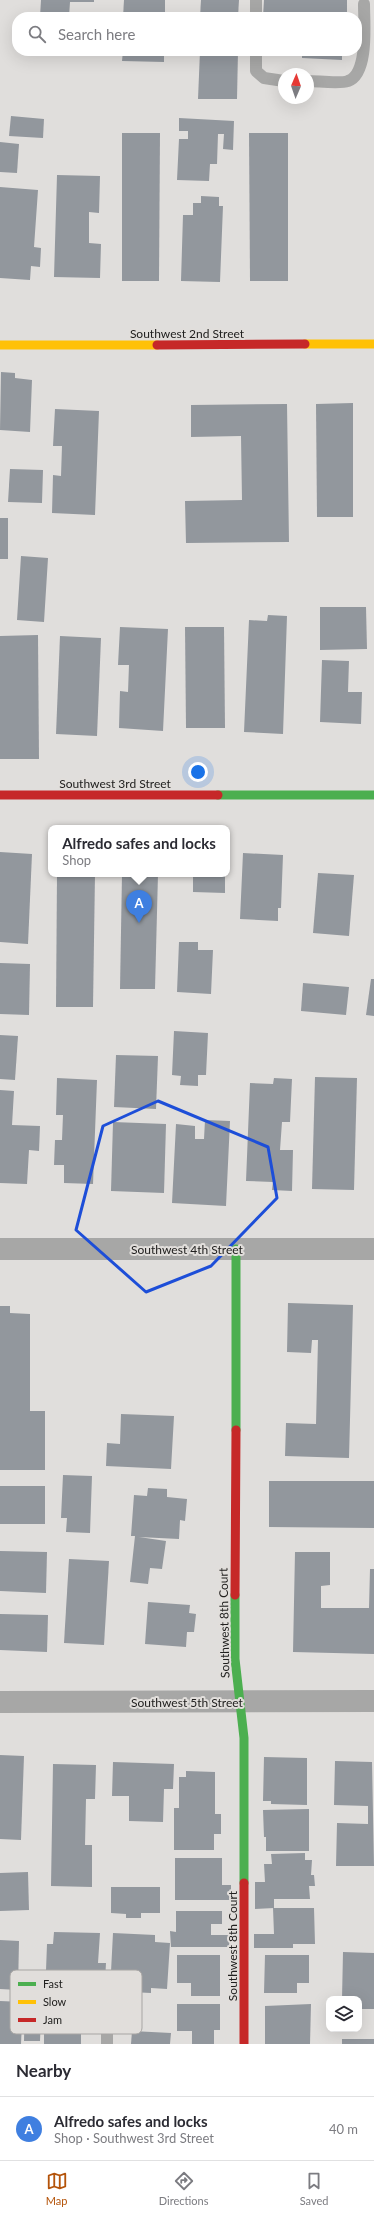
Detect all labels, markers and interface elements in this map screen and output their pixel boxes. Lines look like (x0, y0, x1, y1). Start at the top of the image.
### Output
search box (12, 12, 362, 56)
icon: search (26, 23, 48, 45)
text: Search here (58, 25, 135, 43)
north arrow (278, 68, 314, 104)
street label: Southwest 2nd Street (130, 326, 245, 341)
your location (188, 762, 208, 782)
street label: Southwest 3rd Street (59, 776, 172, 791)
popup (48, 825, 230, 877)
text: Alfredo safes and locks (62, 834, 216, 852)
text: Shop (62, 852, 91, 868)
pin: A (126, 890, 152, 923)
street label: Southwest 4th Street (131, 1242, 244, 1257)
street label: Southwest 8th Court (216, 1567, 232, 1678)
street label: Southwest 5th Street (131, 1695, 244, 1710)
street label: Southwest 8th Court (225, 1890, 240, 2001)
legend (10, 1970, 142, 2034)
text: Fast (43, 1977, 63, 1990)
text: Slow (43, 1995, 67, 2008)
map controls (326, 1996, 362, 2032)
button: layers (326, 1996, 362, 2032)
text: Jam (43, 2013, 62, 2026)
text: Nearby (16, 2060, 71, 2081)
text: Alfredo safes and locks (54, 2112, 208, 2130)
text: A (24, 2121, 34, 2137)
text: 40 m (329, 2121, 358, 2137)
text: Shop · Southwest 3rd Street (54, 2130, 214, 2146)
tab: Map (46, 2170, 68, 2207)
tab: Directions (159, 2170, 208, 2207)
tab: Saved (300, 2170, 328, 2207)

